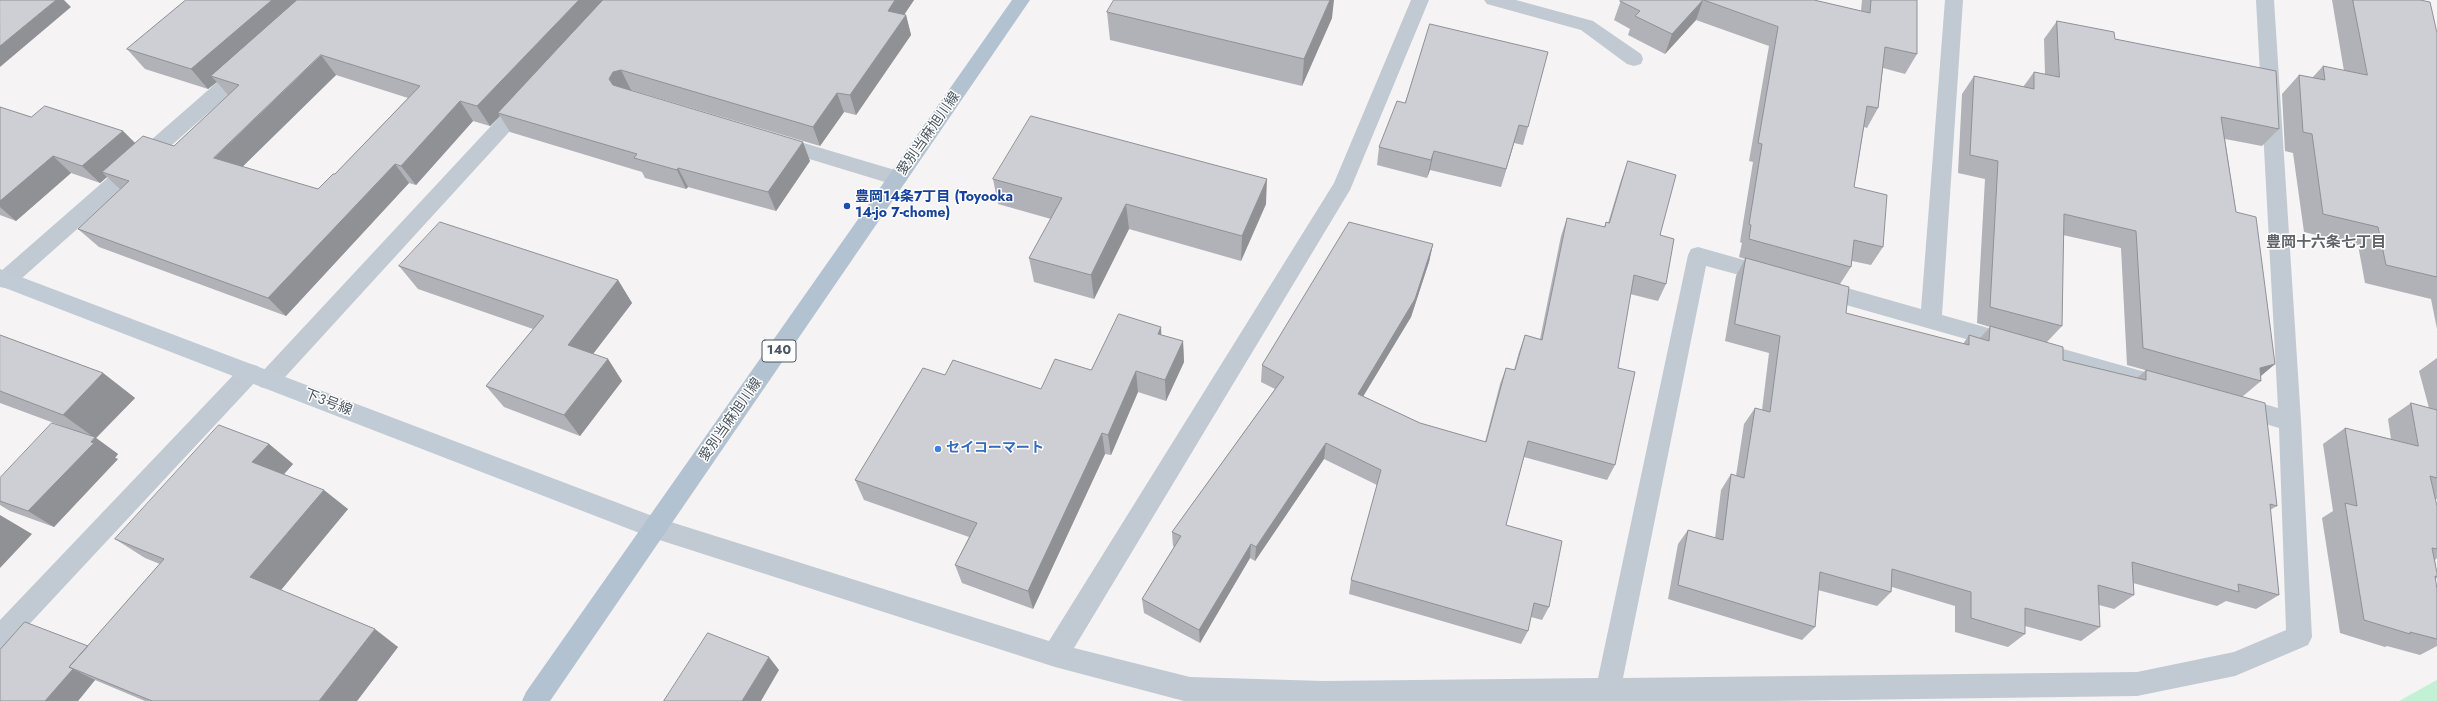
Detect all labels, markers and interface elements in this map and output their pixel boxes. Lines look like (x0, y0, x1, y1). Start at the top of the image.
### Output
street label: 愛別当麻旭川線 (894, 89, 964, 179)
place label: 豊岡14条7丁目 (Toyooka 14-jo 7-chome) (855, 190, 1013, 222)
marker: 豊岡14条7丁目 (Toyooka 14-jo 7-chome) (842, 201, 852, 211)
district label: 豊岡十六条七丁目 (2266, 234, 2386, 252)
road number: 140 (762, 340, 796, 362)
street label: 愛別当麻旭川線 (696, 375, 766, 465)
street label: 下3号線 (302, 386, 354, 420)
place label: セイコーマート (946, 441, 1044, 457)
marker: セイコーマート (933, 444, 943, 454)

